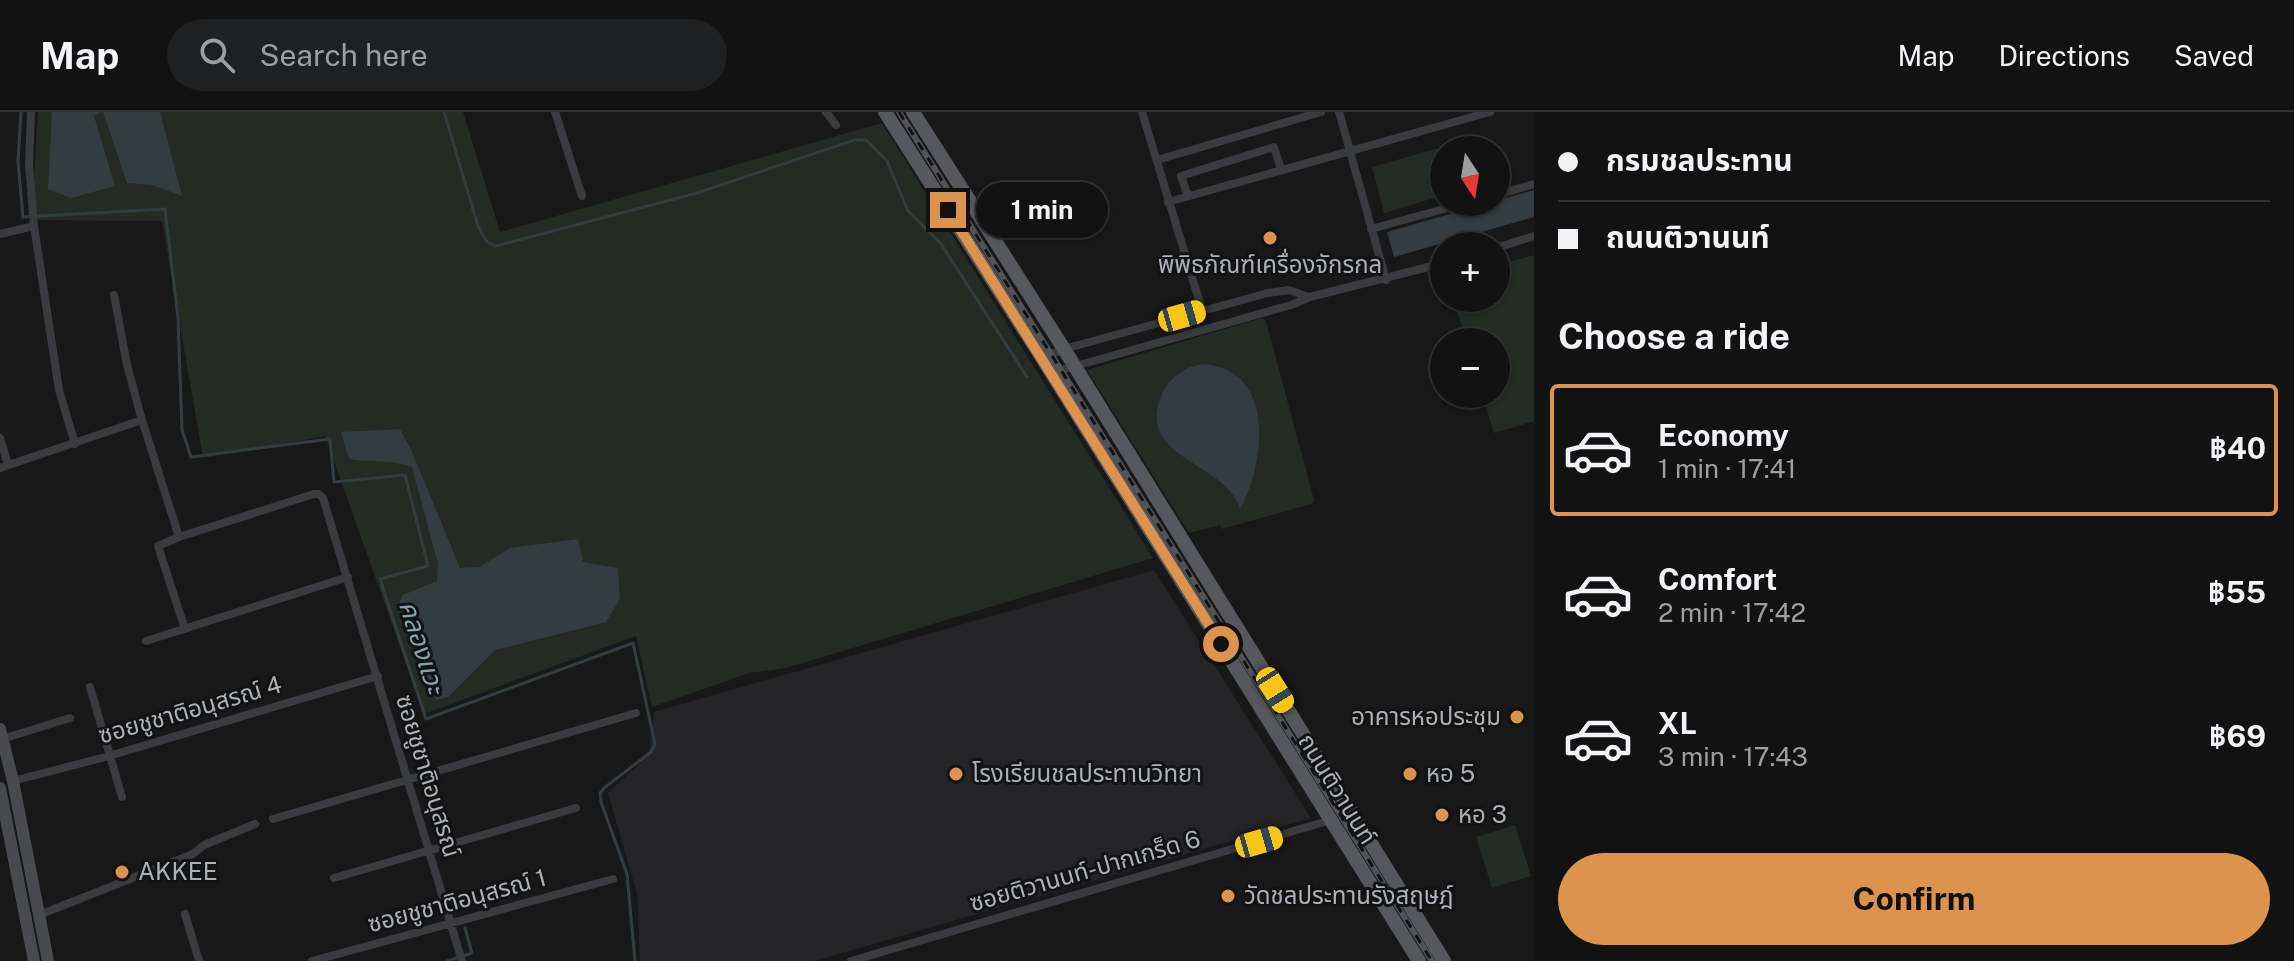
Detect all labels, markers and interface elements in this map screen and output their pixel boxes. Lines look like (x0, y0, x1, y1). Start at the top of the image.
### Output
search box (167, 19, 727, 91)
text: Map (40, 33, 119, 78)
icon: search (195, 33, 239, 77)
text: Search here (259, 37, 428, 73)
text: Map (1898, 39, 1954, 72)
text: Directions (1998, 39, 2130, 72)
text: Saved (2174, 39, 2254, 72)
north arrow (1430, 136, 1510, 216)
map controls (1430, 136, 1510, 408)
text: กรมชลประทาน (1606, 142, 1793, 178)
callout: 1 min (976, 182, 1108, 238)
route end (930, 192, 966, 228)
text: 1 min (1011, 194, 1073, 225)
text: ถนนติวานนท์ (1606, 219, 1770, 255)
marker: พิพิธภัณฑ์เครื่องจักรกล (1261, 229, 1279, 247)
button: + (1430, 232, 1510, 312)
place label: พิพิธภัณฑ์เครื่องจักรกล (1158, 248, 1382, 278)
car (1156, 298, 1208, 334)
text: Choose a ride (1558, 315, 1790, 357)
button: − (1430, 328, 1510, 408)
icon: car (1562, 414, 1634, 486)
text: Economy (1658, 417, 1789, 453)
text: ฿40 (2210, 430, 2266, 466)
text: 1 min · 17:41 (1658, 453, 1796, 484)
icon: car (1562, 558, 1634, 630)
text: Comfort (1658, 561, 1777, 597)
text: ฿55 (2208, 574, 2266, 610)
water label: คลองแวะ (393, 597, 453, 699)
text: 2 min · 17:42 (1658, 597, 1806, 628)
route start (1203, 626, 1239, 662)
car (1252, 663, 1298, 717)
street label: ซอยชูชาติอนุสรณ์ 4 (95, 669, 285, 751)
street label: ซอยชูชาติอนุสรณ์ (389, 691, 467, 861)
place label: อาคารหอประชุม (1351, 702, 1501, 732)
icon: car (1562, 702, 1634, 774)
text: XL (1658, 705, 1697, 741)
marker: อาคารหอประชุม (1508, 708, 1526, 726)
text: ฿69 (2209, 718, 2266, 754)
street label: ถนนติวานนท์ (1293, 728, 1383, 849)
text: 3 min · 17:43 (1658, 741, 1808, 772)
place label: โรงเรียนชลประทานวิทยา (972, 759, 1202, 787)
place label: หอ 5 (1426, 759, 1475, 787)
marker: โรงเรียนชลประทานวิทยา (947, 765, 965, 783)
marker: หอ 5 (1401, 765, 1419, 783)
place label: หอ 3 (1458, 800, 1507, 828)
marker: หอ 3 (1433, 806, 1451, 824)
street label: ซอยติวานนท์-ปากเกร็ด 6 (966, 824, 1203, 916)
car (1233, 824, 1285, 860)
button: Confirm (1558, 853, 2270, 945)
place label: AKKEE (138, 857, 218, 885)
marker: AKKEE (113, 863, 131, 881)
street label: ซอยชูชาติอนุสรณ์ 1 (364, 863, 550, 939)
place label: วัดชลประทานรังสฤษฎ์ (1244, 881, 1454, 909)
marker: วัดชลประทานรังสฤษฎ์ (1219, 887, 1237, 905)

